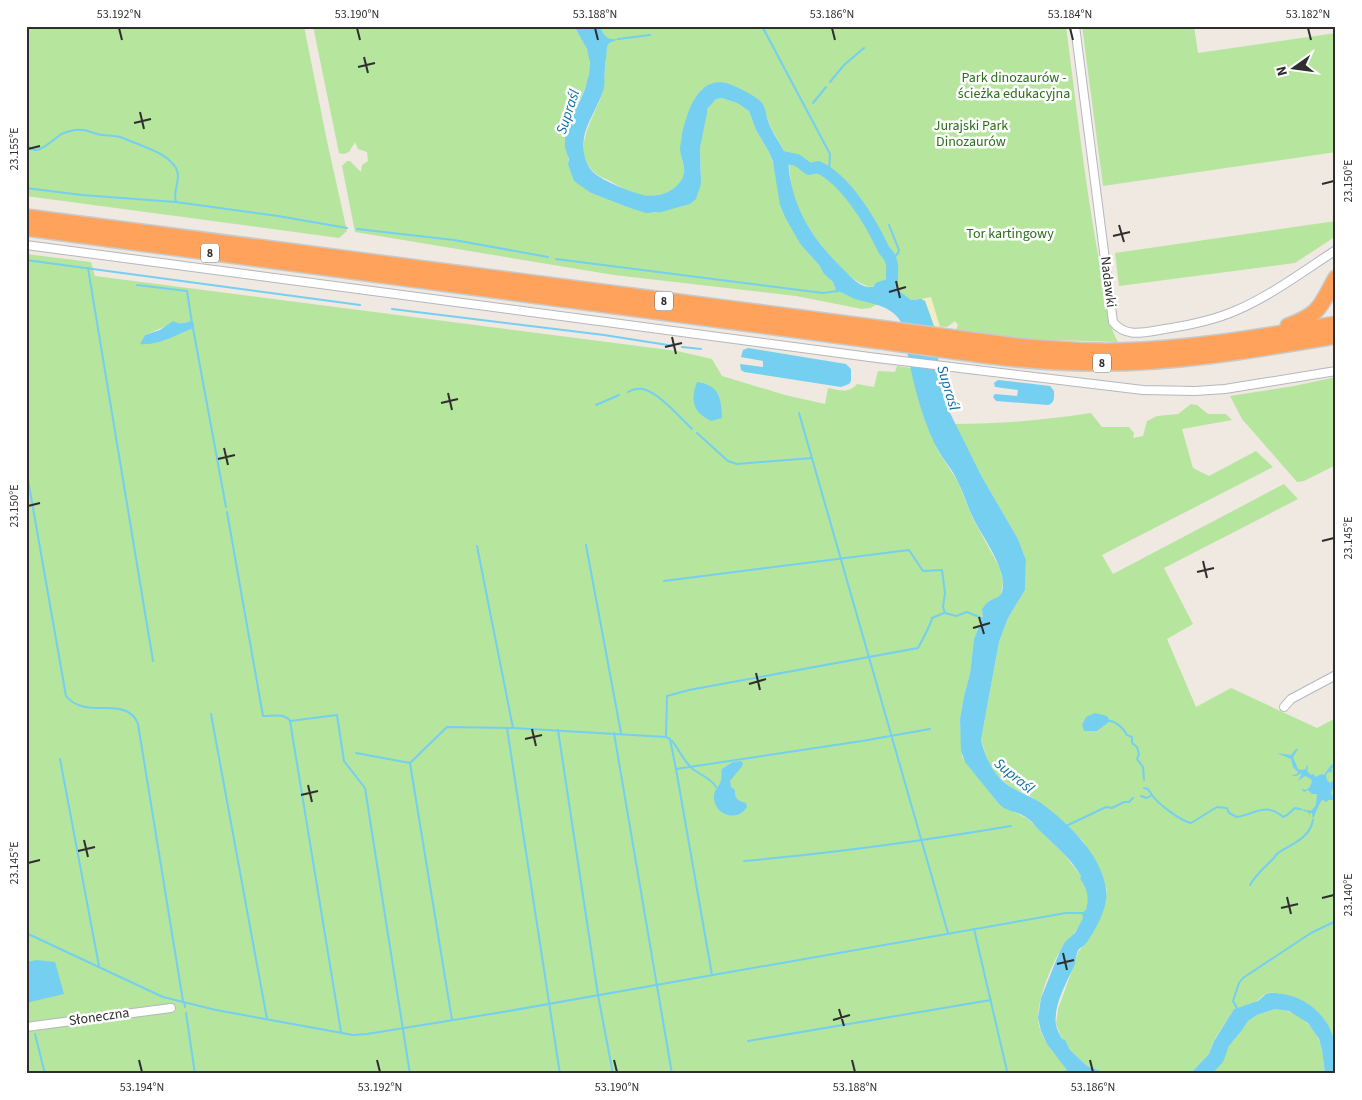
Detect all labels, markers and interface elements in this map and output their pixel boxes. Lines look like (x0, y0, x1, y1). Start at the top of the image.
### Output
text: 53.192°N (97, 6, 141, 23)
text: 53.190°N (335, 6, 379, 23)
text: 53.188°N (573, 6, 617, 23)
text: 53.186°N (810, 6, 854, 23)
text: 53.184°N (1048, 6, 1092, 23)
text: 53.182°N (1286, 6, 1330, 23)
north arrow (1270, 42, 1320, 92)
text: N (1272, 64, 1293, 78)
park label: Park dinozaurów - ścieżka edukacyjna (958, 68, 1070, 104)
water label: Supraśl (551, 87, 585, 137)
park label: Jurajski Park Dinozaurów (934, 116, 1008, 152)
text: 23.155°E (6, 127, 23, 171)
text: 23.150°E (1340, 159, 1357, 203)
park label: Tor kartingowy (966, 224, 1054, 244)
road number: 8 (201, 244, 219, 262)
street label: Nadawki (1095, 255, 1121, 309)
road number: 8 (655, 292, 673, 310)
road number: 8 (1093, 353, 1111, 372)
water label: Supraśl (931, 363, 965, 413)
text: 23.150°E (6, 484, 23, 528)
text: 23.145°E (1340, 516, 1357, 560)
water label: Supraśl (989, 753, 1039, 799)
text: 23.145°E (6, 841, 23, 885)
text: 23.140°E (1340, 873, 1357, 917)
street label: Słoneczna (67, 1003, 131, 1031)
text: 53.194°N (120, 1079, 164, 1096)
text: 53.192°N (358, 1079, 402, 1096)
text: 53.190°N (595, 1079, 639, 1096)
text: 53.188°N (833, 1079, 877, 1096)
text: 53.186°N (1071, 1079, 1115, 1096)

